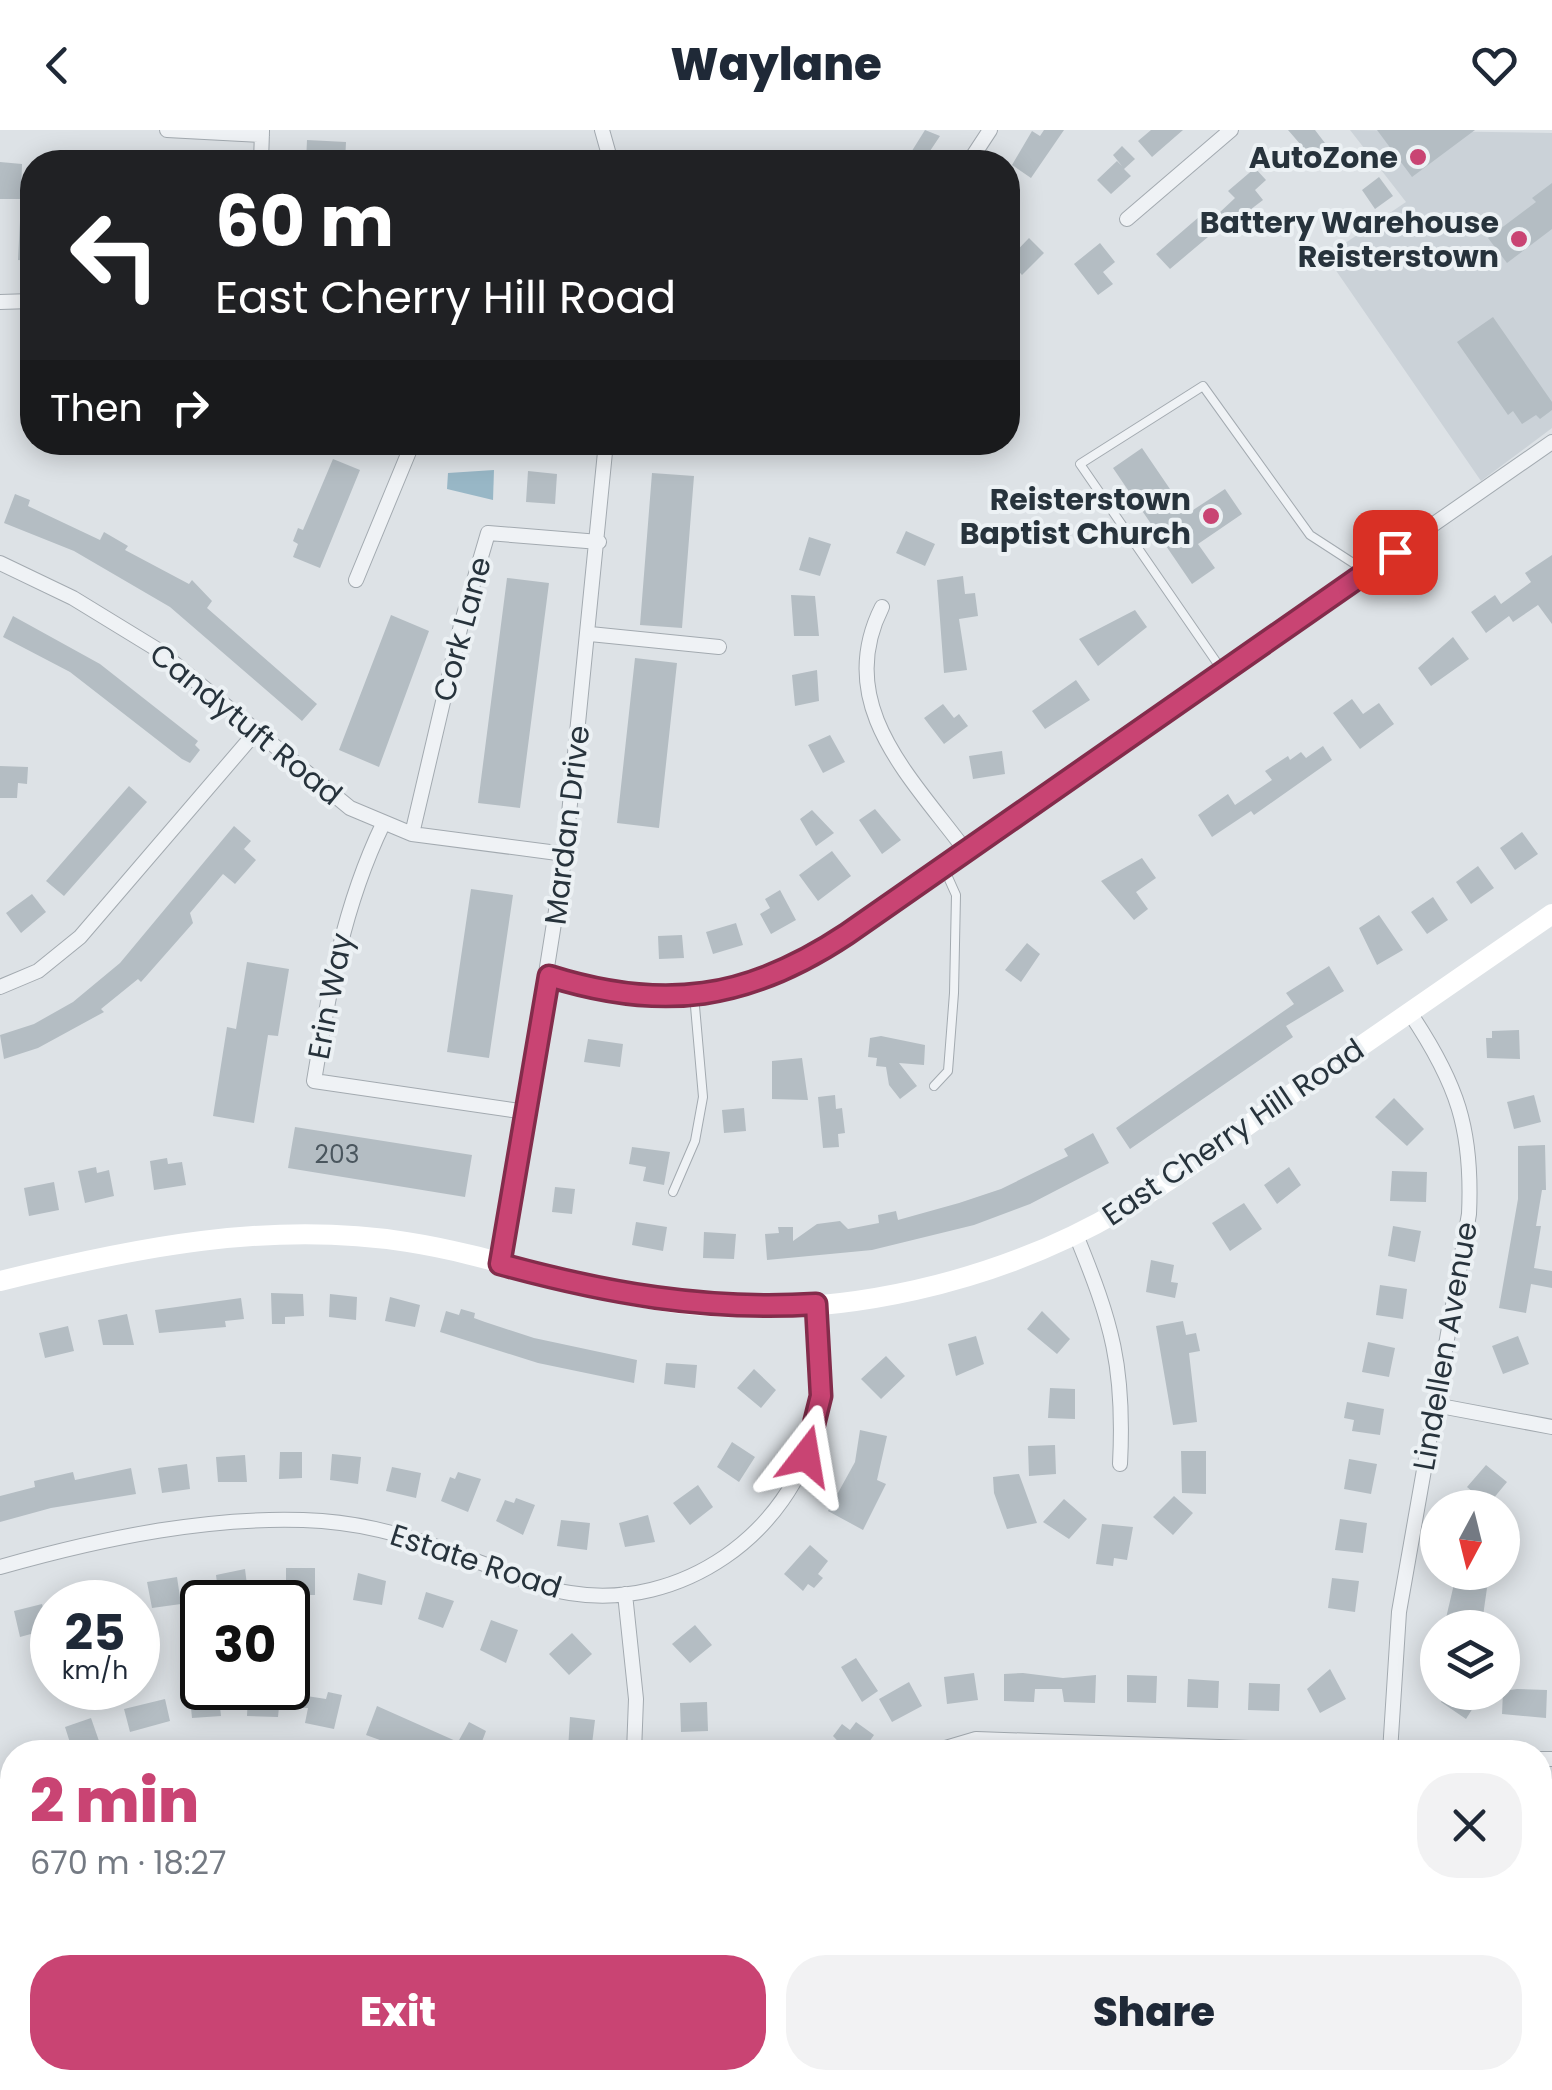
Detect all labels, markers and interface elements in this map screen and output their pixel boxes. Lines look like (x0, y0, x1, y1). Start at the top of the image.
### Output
text: Waylane (670, 33, 882, 96)
icon: back (30, 38, 85, 93)
icon: heart (1467, 38, 1522, 93)
place label: AutoZone (1249, 136, 1398, 179)
marker: AutoZone (1407, 146, 1429, 168)
text: 60 m (215, 172, 394, 271)
icon: left (50, 190, 180, 320)
place label: Battery Warehouse Reisterstown (1200, 201, 1499, 278)
marker: Battery Warehouse Reisterstown (1508, 228, 1530, 250)
text: East Cherry Hill Road (215, 266, 676, 329)
icon: right (163, 380, 218, 435)
text: Then (50, 381, 143, 434)
place label: Reisterstown Baptist Church (960, 478, 1191, 555)
marker: Reisterstown Baptist Church (1200, 505, 1222, 527)
pin (1353, 510, 1438, 595)
icon: arrive (1368, 525, 1423, 580)
street label: Cork Lane (422, 552, 502, 706)
street label: Candytuft Road (140, 633, 352, 815)
street label: Mardan Drive (533, 723, 601, 927)
street label: Erin Way (297, 929, 363, 1063)
street label: East Cherry Hill Road (1094, 1028, 1372, 1236)
house number: 203 (315, 1137, 359, 1172)
street label: Lindellen Avenue (1402, 1218, 1488, 1474)
position arrow (754, 1404, 858, 1508)
north arrow (1420, 1490, 1520, 1590)
map controls (1420, 1490, 1520, 1710)
street label: Estate Road (385, 1513, 567, 1609)
speed limit sign: 30 (180, 1580, 310, 1710)
text: 25 (64, 1597, 126, 1668)
button: layers (1420, 1610, 1520, 1710)
text: km/h (62, 1653, 128, 1688)
text: 2 min (30, 1759, 199, 1843)
button: close (1417, 1773, 1522, 1878)
text: 670 m · 18:27 (30, 1840, 226, 1885)
button: Exit (30, 1955, 766, 2070)
button: Share (786, 1955, 1522, 2070)

